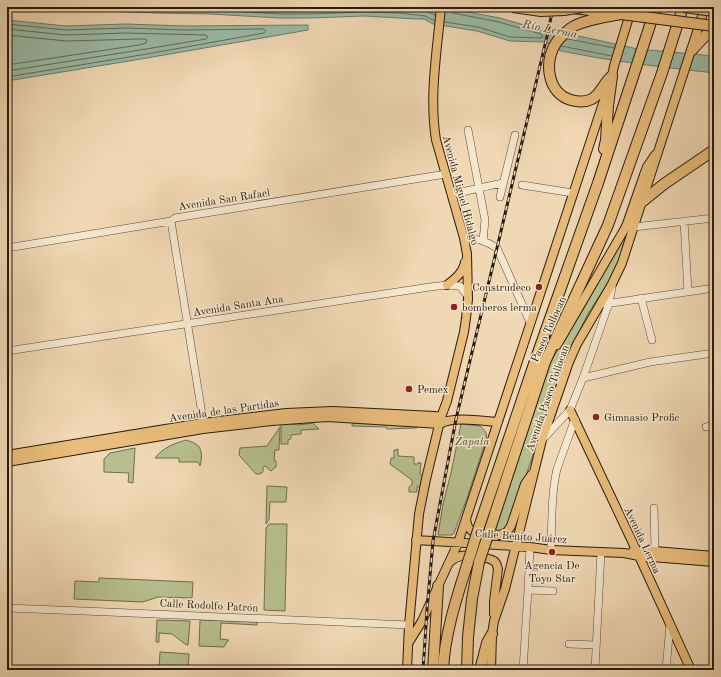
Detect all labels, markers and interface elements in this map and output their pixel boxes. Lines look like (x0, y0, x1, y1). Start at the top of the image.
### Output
water label: Río Lerma (520, 19, 579, 41)
street label: Avenida Miguel Hidalgo (440, 134, 480, 247)
street label: Avenida San Rafael (177, 188, 271, 213)
marker: Construdeco (534, 282, 544, 292)
place label: Construdeco (472, 283, 531, 294)
street label: Avenida Santa Ana (192, 294, 285, 319)
street label: Paseo Tollocan (530, 295, 569, 364)
marker: bomberos lerma (449, 302, 459, 312)
place label: bomberos lerma (462, 303, 538, 314)
street label: Avenida Paseo Tollocan (525, 344, 572, 453)
marker: Pemex (404, 384, 414, 394)
place label: Pemex (417, 385, 449, 396)
street label: Avenida de las Partidas (168, 398, 280, 425)
marker: Gimnasio Profic (591, 412, 601, 422)
place label: Gimnasio Profic (604, 413, 680, 424)
park label: Zapata (455, 437, 489, 448)
street label: Avenida Lerma (621, 506, 662, 576)
street label: Calle Benito Juárez (474, 529, 568, 546)
marker: Agencia De Toyo Star (547, 547, 557, 557)
place label: Agencia De Toyo Star (524, 561, 580, 585)
street label: Calle Rodolfo Patrón (159, 598, 259, 615)

